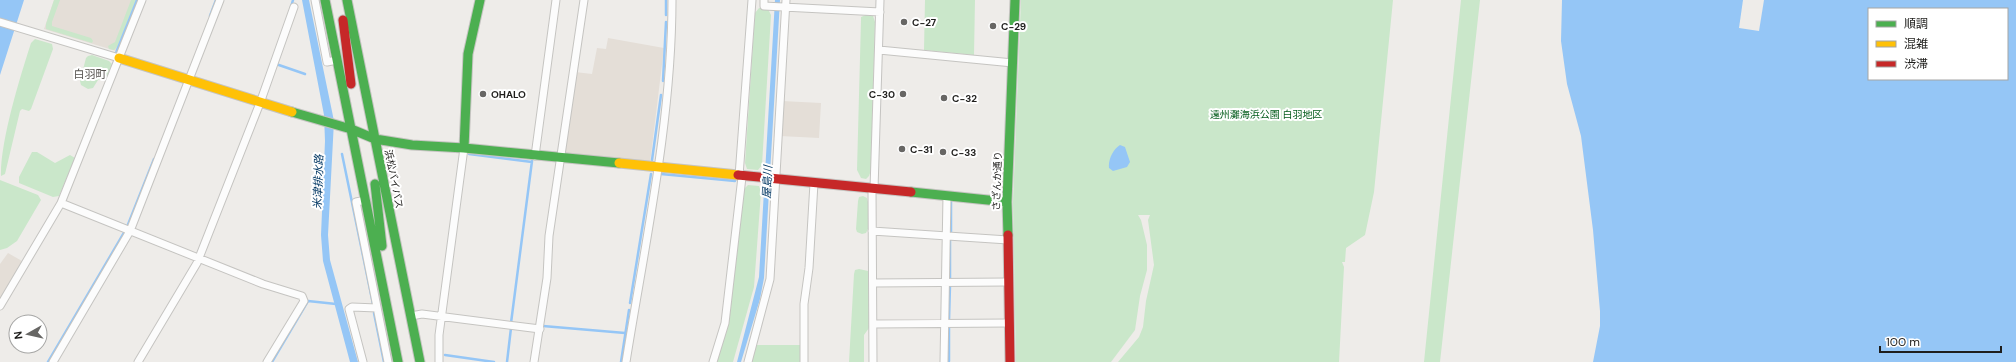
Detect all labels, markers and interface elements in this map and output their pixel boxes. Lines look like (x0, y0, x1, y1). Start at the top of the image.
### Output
legend (1868, 8, 2008, 80)
place label: C-27 (912, 16, 937, 29)
text: 順調 (1904, 16, 1928, 32)
marker: C-27 (899, 17, 909, 27)
place label: C-29 (1001, 20, 1026, 33)
marker: C-29 (988, 21, 998, 31)
text: 混雑 (1904, 36, 1928, 52)
text: 渋滞 (1904, 56, 1928, 72)
district label: 白羽町 (74, 67, 107, 81)
place label: OHALO (491, 88, 526, 101)
place label: C-30 (869, 88, 895, 101)
marker: OHALO (478, 89, 488, 99)
marker: C-30 (898, 89, 908, 99)
place label: C-32 (952, 92, 977, 105)
marker: C-32 (939, 93, 949, 103)
park label: 遠州灘海浜公園 白羽地区 (1210, 108, 1322, 121)
place label: C-31 (910, 143, 933, 156)
marker: C-31 (897, 144, 907, 154)
place label: C-33 (951, 146, 976, 159)
marker: C-33 (938, 147, 948, 157)
street label: 浜松バイパス (382, 148, 406, 210)
street label: さざんか通り (989, 151, 1005, 211)
water label: 米津排水路 (310, 153, 326, 210)
water label: 屋島川 (759, 164, 775, 199)
north arrow (8, 314, 48, 354)
scale bar (1880, 328, 2001, 354)
text: N (11, 330, 26, 340)
text: 100 m (1886, 334, 1920, 350)

